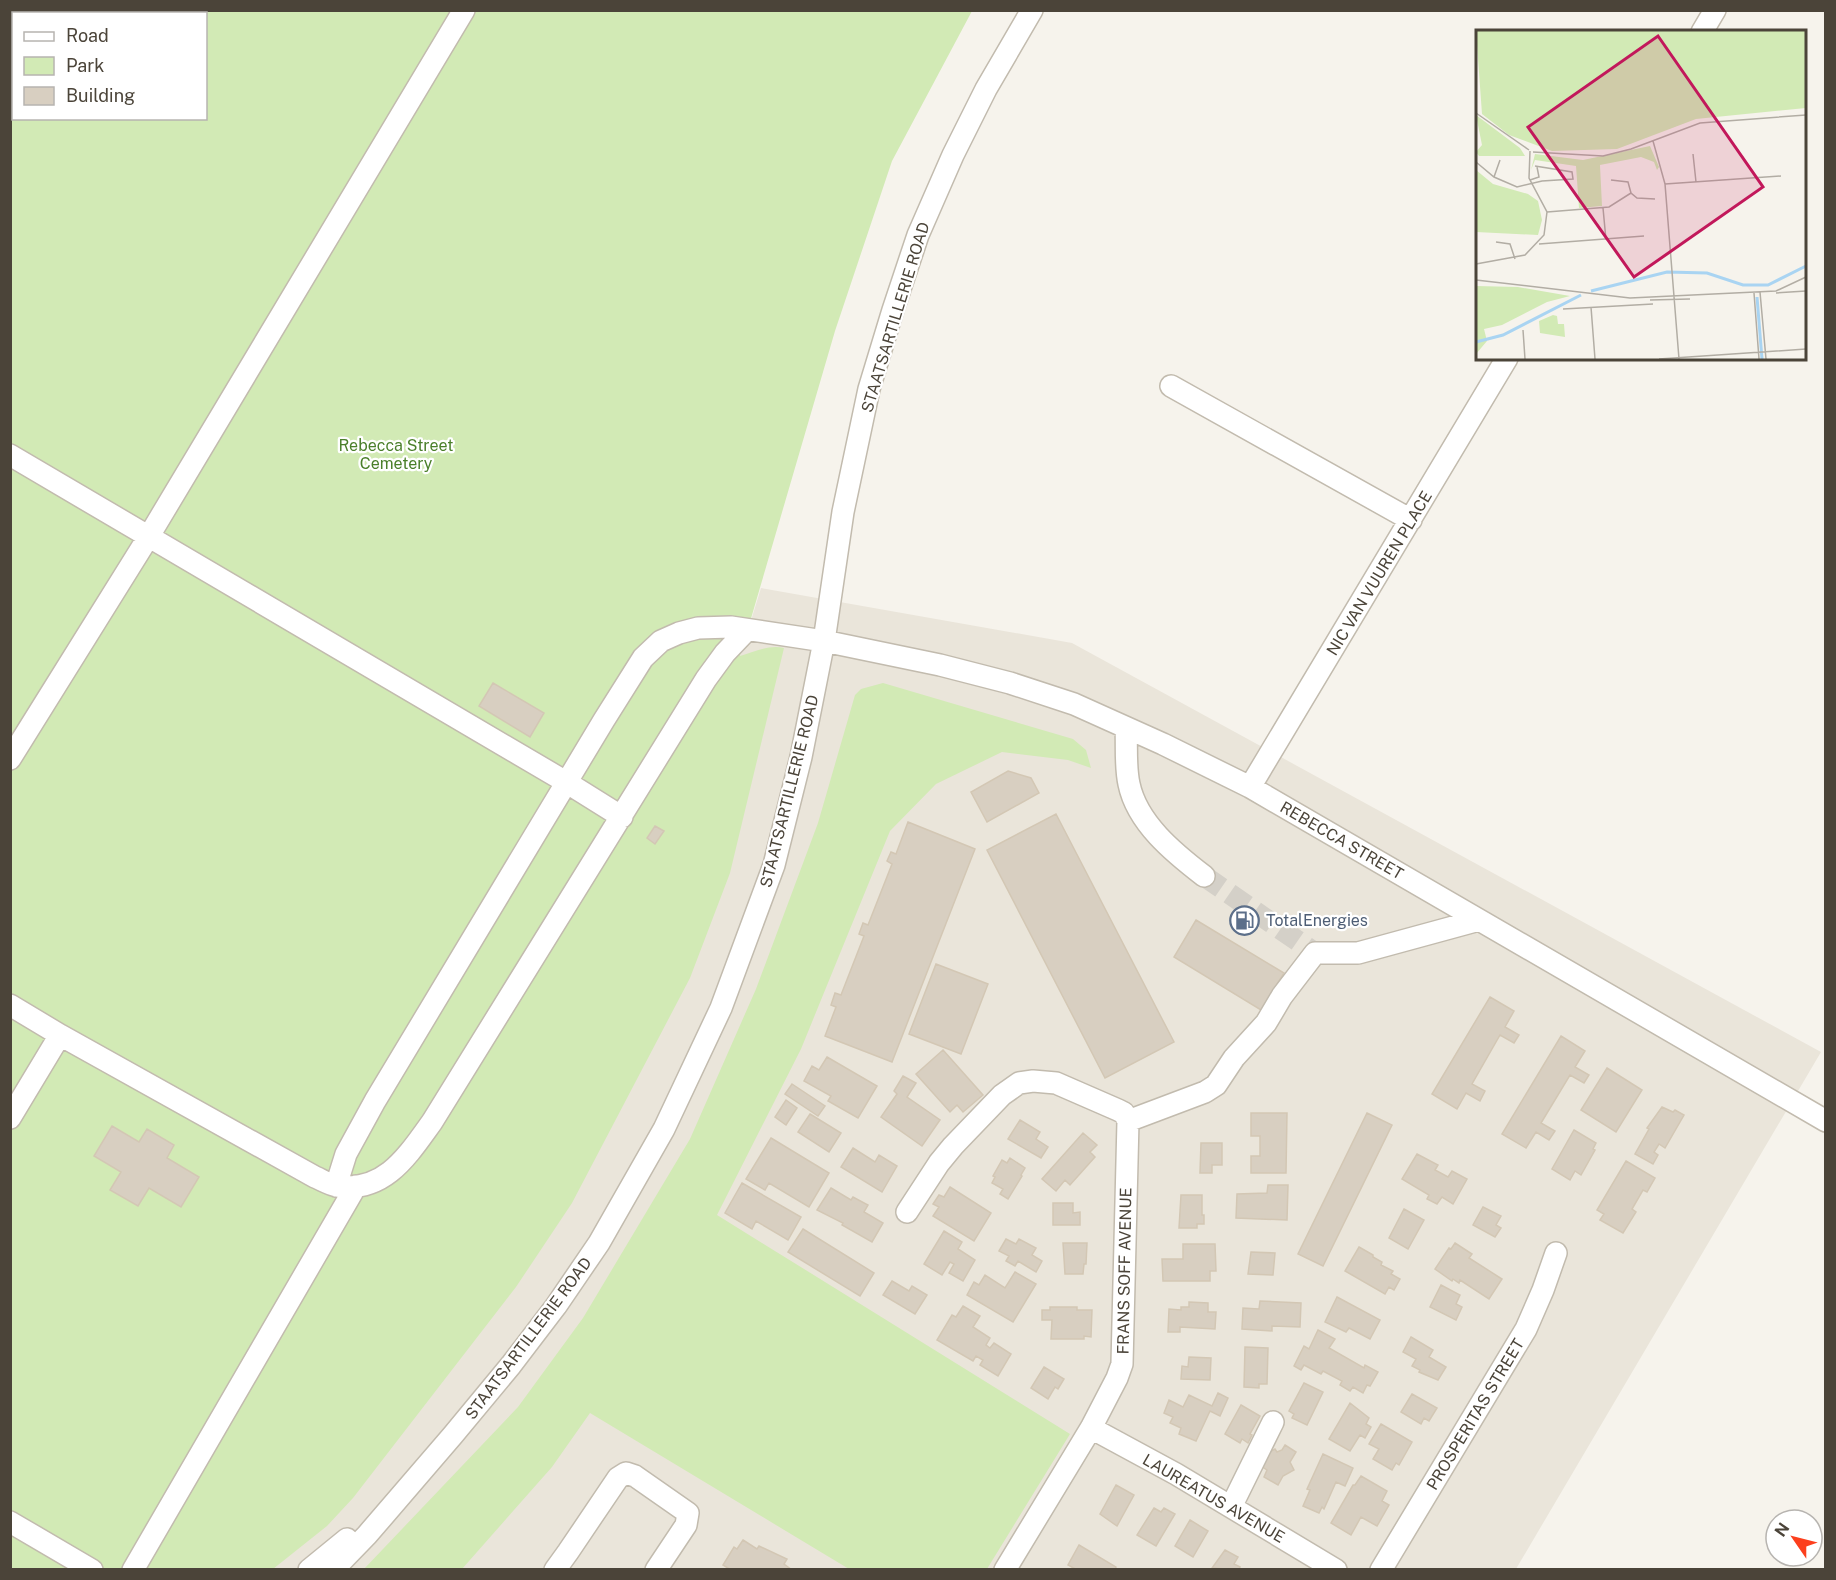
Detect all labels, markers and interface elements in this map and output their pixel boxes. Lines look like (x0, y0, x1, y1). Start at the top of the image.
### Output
legend (12, 12, 207, 120)
text: Road (66, 25, 109, 46)
inset map (1476, 30, 1806, 360)
text: Park (66, 55, 104, 76)
text: Building (66, 85, 135, 106)
street label: STAATSARTILLERIE ROAD (857, 220, 934, 415)
park label: Rebecca Street Cemetery (339, 436, 453, 473)
street label: NIC VAN VUUREN PLACE (1323, 488, 1436, 659)
street label: STAATSARTILLERIE ROAD (756, 693, 823, 889)
street label: REBECCA STREET (1277, 797, 1407, 884)
fuel station icon: TotalEnergies (1229, 904, 1261, 936)
place label: TotalEnergies (1266, 911, 1368, 930)
street label: FRANS SOFF AVENUE (1114, 1187, 1135, 1355)
street label: STAATSARTILLERIE ROAD (461, 1254, 596, 1423)
street label: PROSPERITAS STREET (1423, 1335, 1528, 1493)
street label: LAUREATUS AVENUE (1139, 1450, 1288, 1547)
north arrow (1764, 1508, 1824, 1568)
text: N (1771, 1519, 1793, 1540)

